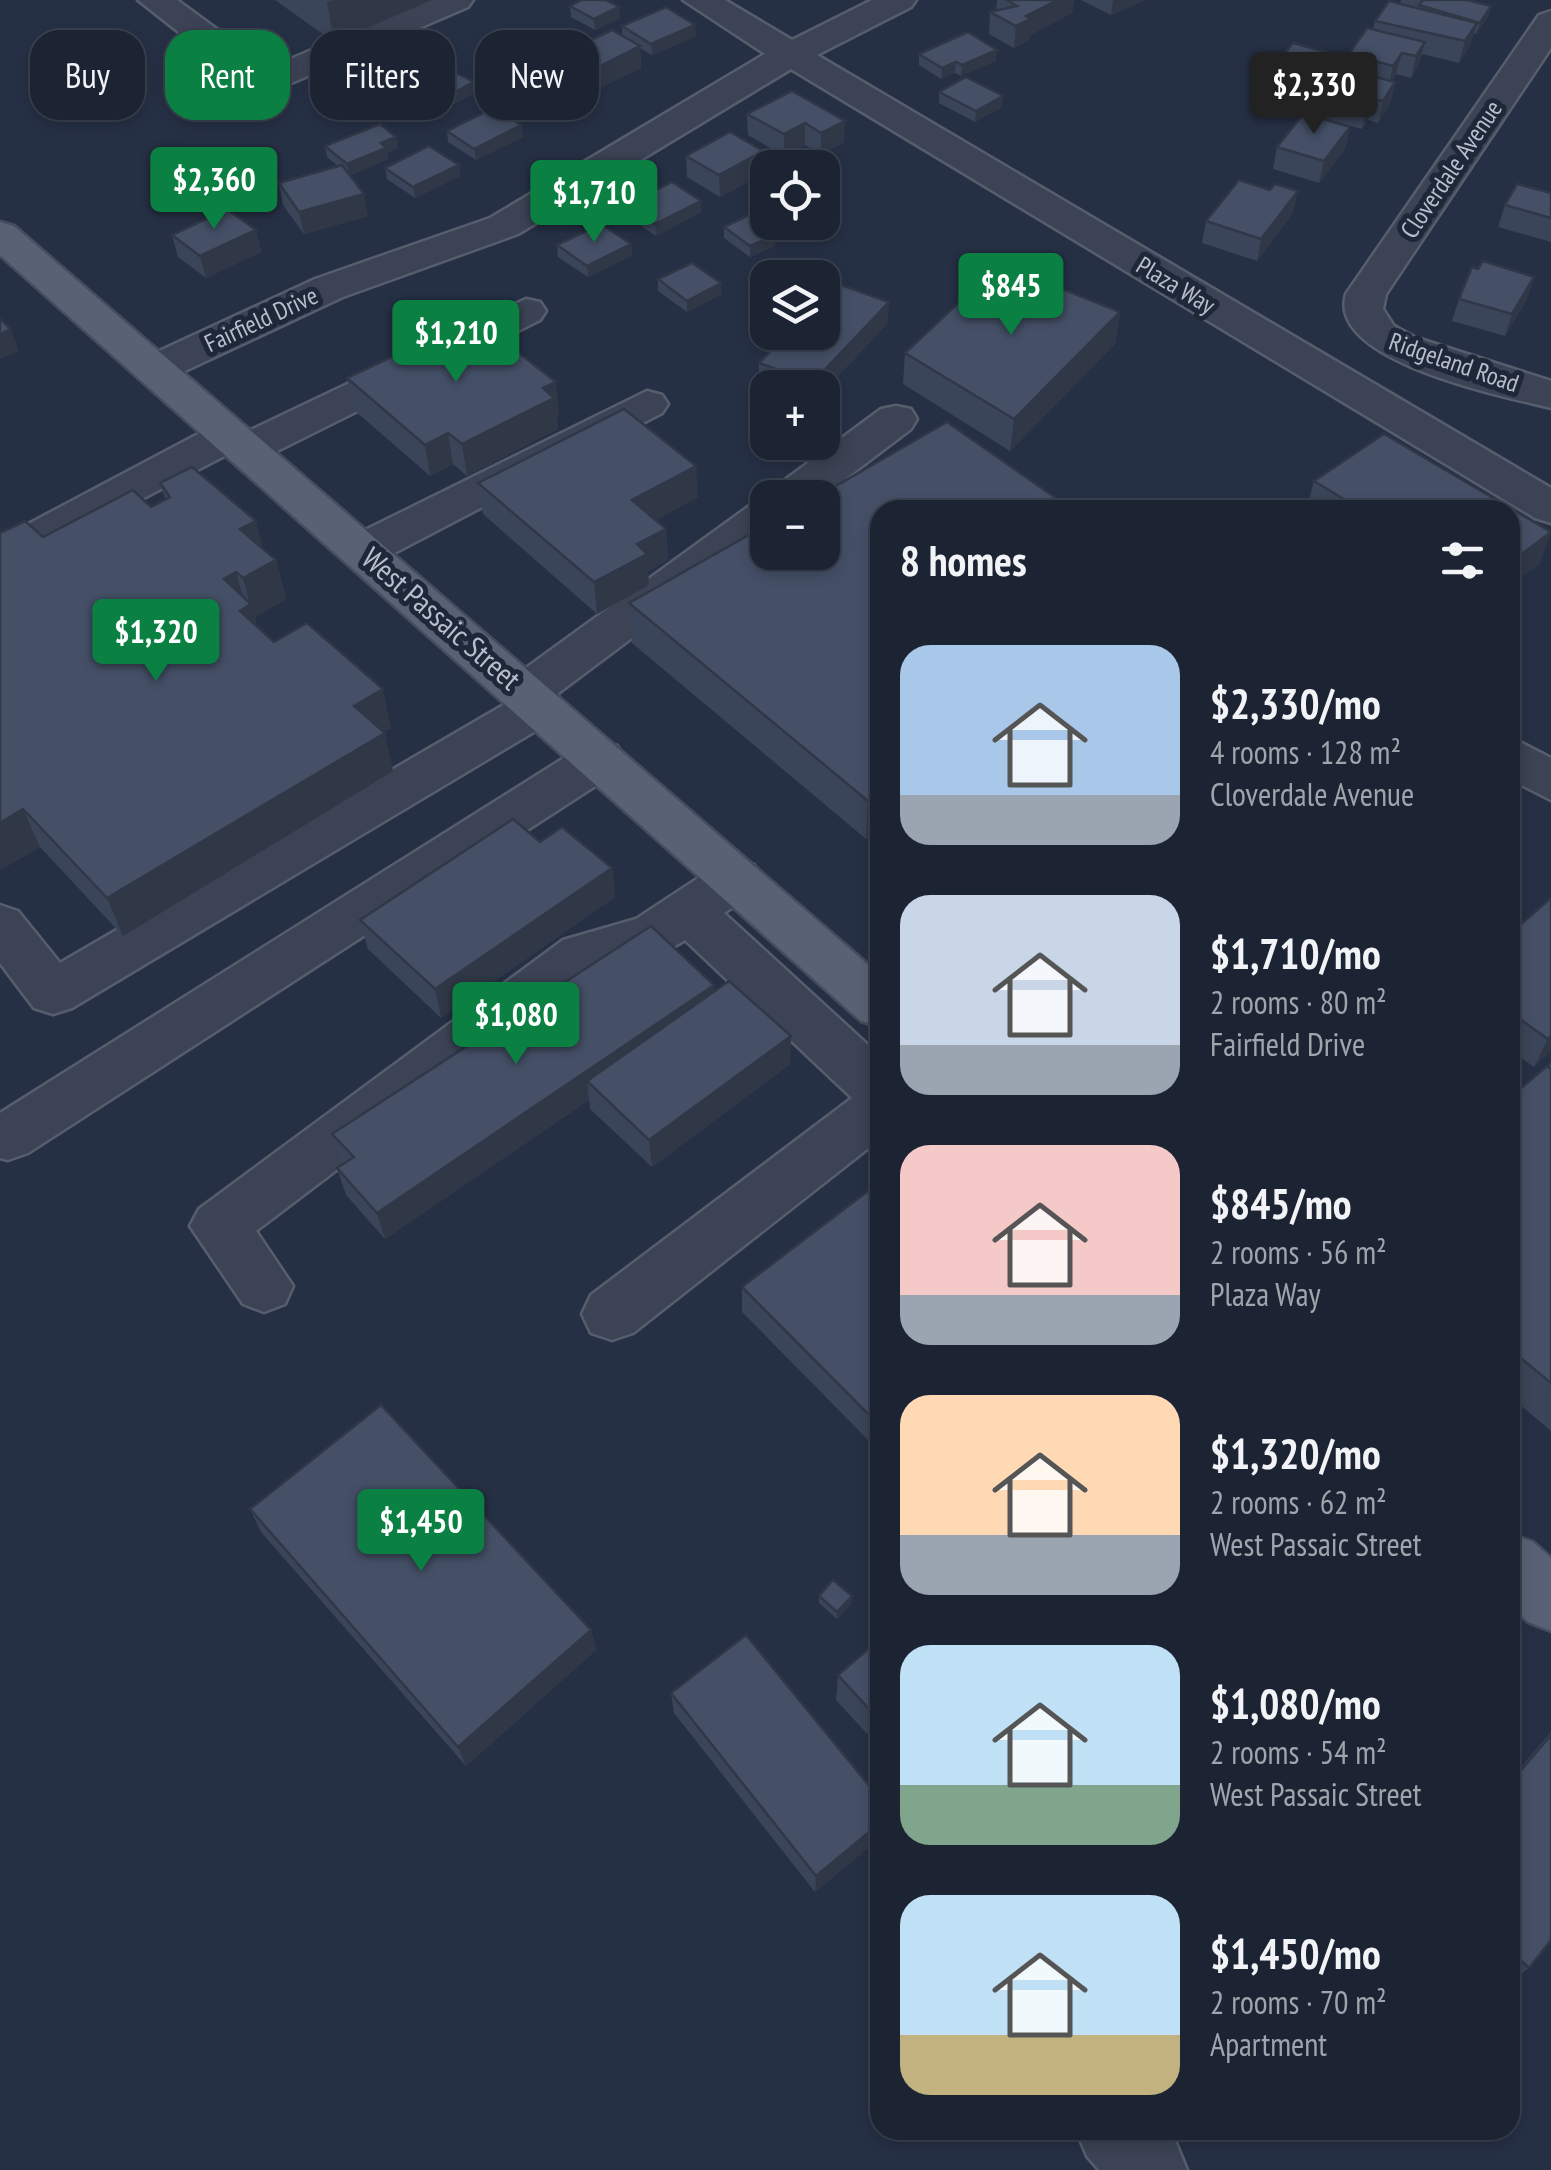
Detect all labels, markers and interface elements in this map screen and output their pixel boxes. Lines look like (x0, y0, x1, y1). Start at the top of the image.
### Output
chip: Buy (30, 30, 145, 120)
chip: Rent (165, 30, 290, 120)
chip: Filters (310, 30, 455, 120)
chip: New (475, 30, 599, 120)
pin: $2,330 (1233, 52, 1395, 137)
text: $2,330 (1272, 63, 1356, 105)
street label: Cloverdale Avenue (1393, 94, 1509, 244)
pin: $2,360 (133, 147, 295, 232)
map controls (750, 150, 840, 570)
button: locate (750, 150, 840, 240)
text: $2,360 (172, 158, 256, 200)
pin: $1,710 (513, 160, 675, 245)
text: $1,710 (552, 171, 636, 213)
street label: Plaza Way (1131, 249, 1222, 321)
pin: $845 (952, 253, 1070, 338)
button: layers (750, 260, 840, 350)
text: $845 (980, 264, 1042, 306)
street label: Fairfield Drive (199, 279, 323, 359)
pin: $1,210 (375, 300, 537, 385)
text: $1,210 (414, 311, 498, 353)
street label: Ridgeland Road (1385, 325, 1523, 399)
button: + (750, 370, 840, 460)
button: − (750, 480, 840, 570)
text: 8 homes (900, 533, 1027, 588)
icon: filters (1435, 533, 1490, 588)
street label: West Passaic Street (354, 538, 530, 698)
pin: $1,320 (75, 599, 237, 684)
text: $1,320 (114, 610, 198, 652)
text: $2,330/mo (1210, 676, 1381, 731)
icon: home (980, 685, 1100, 805)
text: 4 rooms · 128 m² (1210, 731, 1401, 773)
text: Cloverdale Avenue (1210, 773, 1414, 815)
text: $1,710/mo (1210, 926, 1381, 981)
icon: home (980, 935, 1100, 1055)
text: 2 rooms · 80 m² (1210, 981, 1387, 1023)
pin: $1,080 (435, 982, 597, 1067)
text: $1,080 (474, 993, 558, 1035)
text: Fairfield Drive (1210, 1023, 1365, 1065)
text: $845/mo (1210, 1176, 1352, 1231)
icon: home (980, 1185, 1100, 1305)
text: 2 rooms · 56 m² (1210, 1231, 1387, 1273)
text: Plaza Way (1210, 1273, 1321, 1315)
text: $1,320/mo (1210, 1426, 1381, 1481)
icon: home (980, 1435, 1100, 1555)
text: 2 rooms · 62 m² (1210, 1481, 1387, 1523)
pin: $1,450 (340, 1489, 502, 1574)
text: $1,450 (379, 1500, 463, 1542)
text: West Passaic Street (1210, 1523, 1422, 1565)
text: $1,080/mo (1210, 1676, 1381, 1731)
icon: home (980, 1685, 1100, 1805)
text: 2 rooms · 54 m² (1210, 1731, 1387, 1773)
text: West Passaic Street (1210, 1773, 1422, 1815)
text: $1,450/mo (1210, 1926, 1381, 1981)
icon: home (980, 1935, 1100, 2055)
text: 2 rooms · 70 m² (1210, 1981, 1387, 2023)
text: Apartment (1210, 2023, 1327, 2065)

